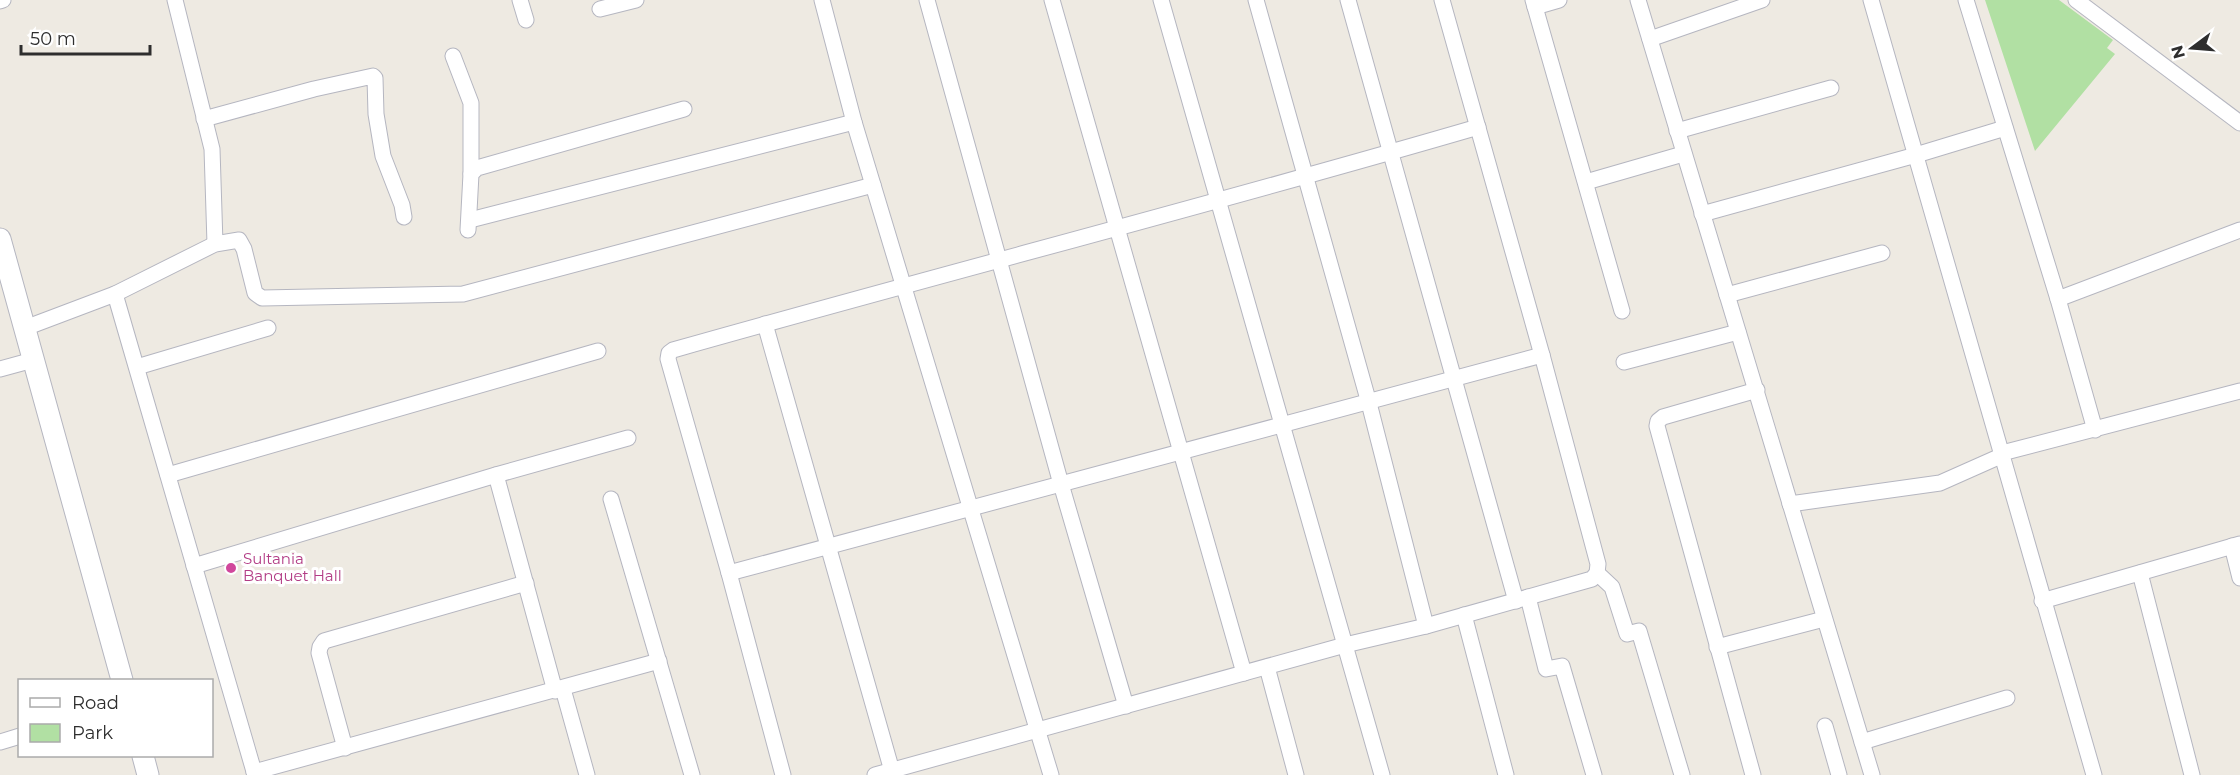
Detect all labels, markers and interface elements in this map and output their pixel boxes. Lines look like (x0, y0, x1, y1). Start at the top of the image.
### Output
scale bar (21, 18, 150, 56)
north arrow (2162, 18, 2222, 78)
text: 50 m (30, 28, 76, 50)
text: N (2167, 43, 2189, 61)
place label: Sultania Banquet Hall (243, 549, 342, 585)
marker: Sultania Banquet Hall (224, 561, 238, 575)
legend (18, 679, 213, 757)
text: Road (72, 692, 119, 714)
text: Park (72, 722, 113, 744)

